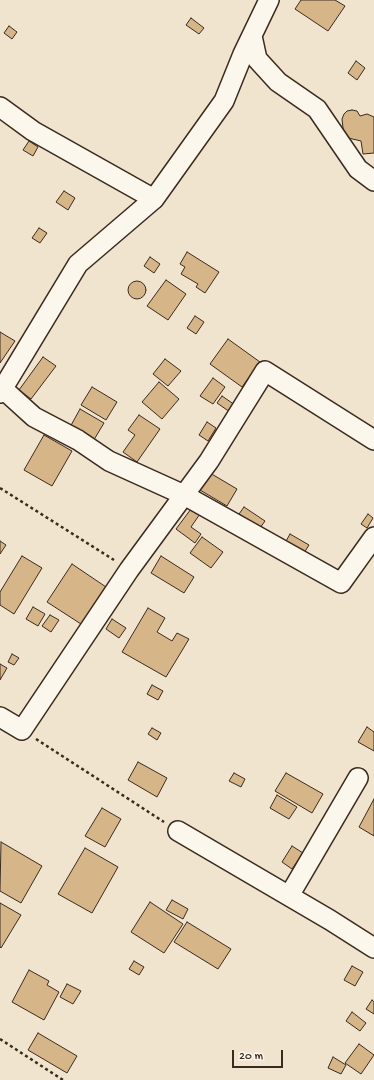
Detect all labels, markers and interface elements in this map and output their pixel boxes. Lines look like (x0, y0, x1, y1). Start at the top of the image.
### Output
scale bar (234, 1042, 285, 1068)
text: 20 m (239, 1050, 263, 1064)

